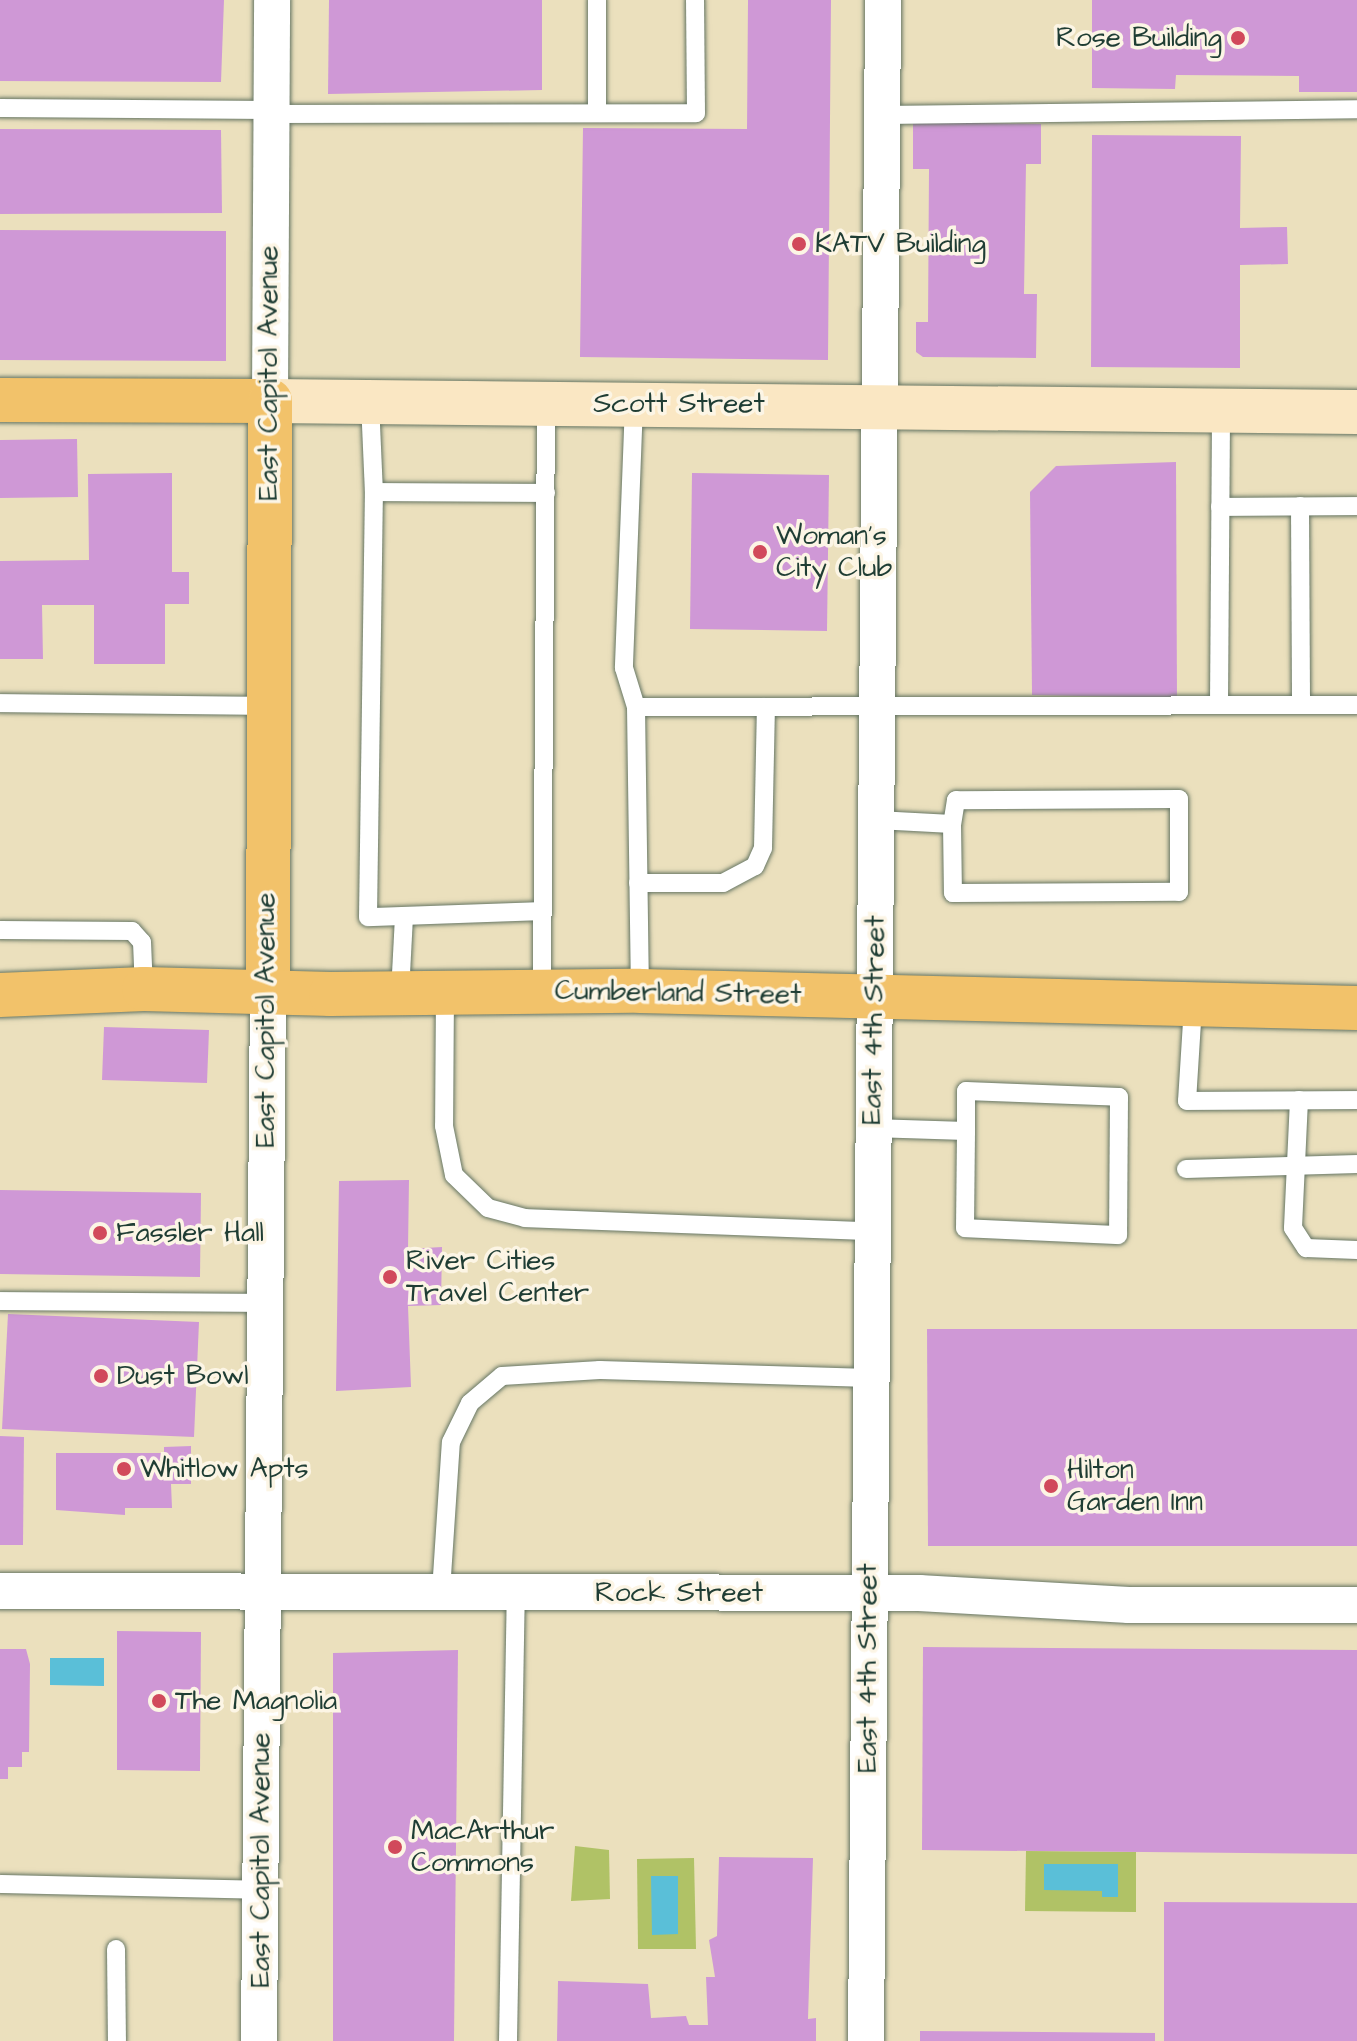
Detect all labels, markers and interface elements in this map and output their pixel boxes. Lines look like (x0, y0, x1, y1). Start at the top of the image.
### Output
place label: Rose Building (1056, 21, 1222, 55)
marker: Rose Building (1229, 29, 1247, 47)
place label: KATV Building (815, 227, 986, 261)
marker: KATV Building (790, 235, 808, 253)
street label: East Capitol Avenue (252, 246, 286, 500)
street label: Scott Street (593, 387, 765, 421)
place label: Woman's City Club (776, 519, 892, 585)
marker: Woman's City Club (751, 543, 769, 561)
street label: East Capitol Avenue (249, 893, 283, 1147)
street label: East 4th Street (855, 915, 893, 1125)
street label: Cumberland Street (554, 974, 802, 1012)
place label: Fassler Hall (116, 1216, 264, 1250)
marker: Fassler Hall (91, 1224, 109, 1242)
place label: River Cities Travel Center (406, 1244, 589, 1310)
marker: River Cities Travel Center (381, 1268, 399, 1286)
place label: Dust Bowl (117, 1359, 249, 1393)
marker: Dust Bowl (92, 1367, 110, 1385)
place label: Whitlow Apts (140, 1452, 309, 1486)
place label: Hilton Garden Inn (1067, 1453, 1203, 1519)
marker: Whitlow Apts (115, 1460, 133, 1478)
marker: Hilton Garden Inn (1042, 1477, 1060, 1495)
street label: East 4th Street (851, 1563, 885, 1773)
street label: Rock Street (595, 1576, 763, 1610)
place label: The Magnolia (175, 1684, 337, 1718)
marker: The Magnolia (150, 1692, 168, 1710)
street label: East Capitol Avenue (244, 1733, 278, 1987)
place label: MacArthur Commons (411, 1814, 554, 1880)
marker: MacArthur Commons (386, 1838, 404, 1856)

